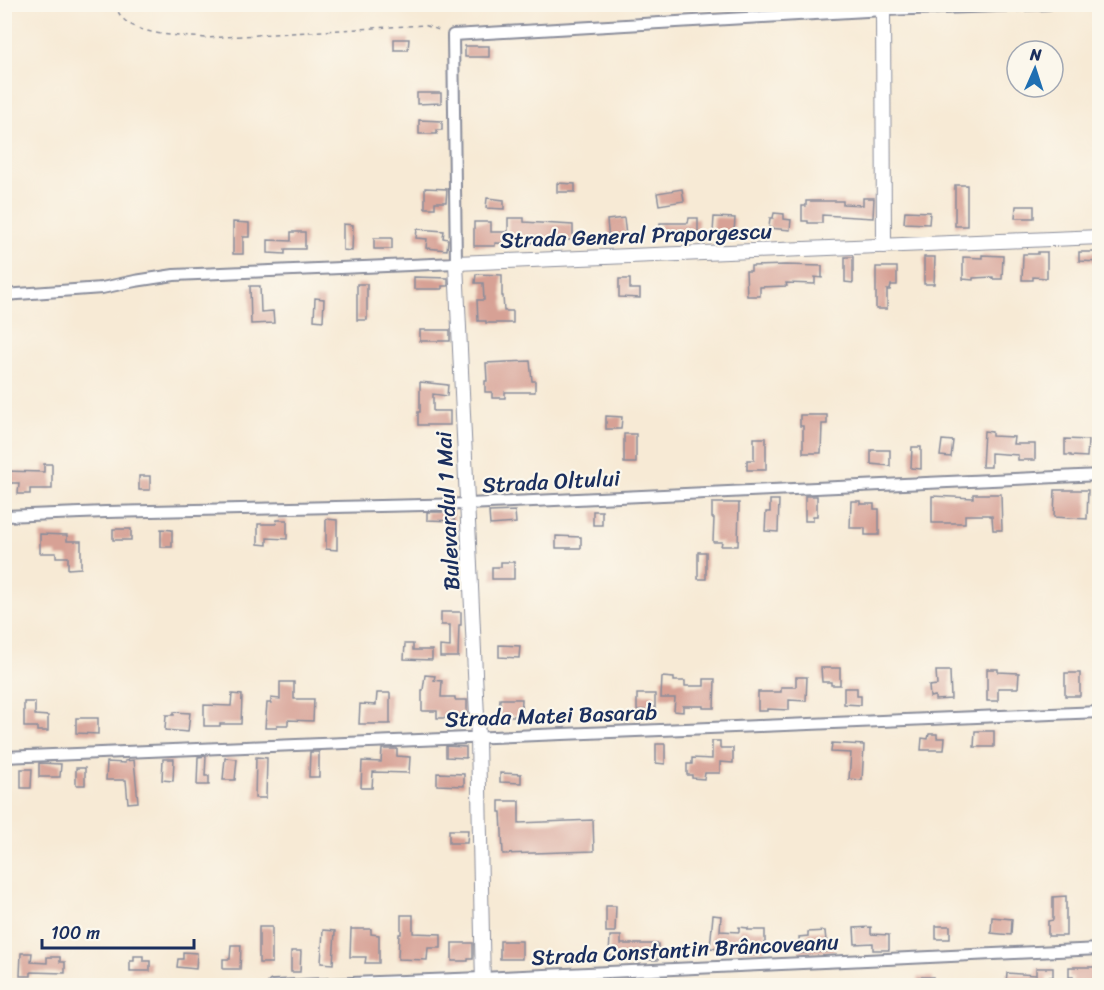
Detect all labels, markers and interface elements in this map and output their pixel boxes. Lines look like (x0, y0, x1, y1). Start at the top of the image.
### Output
north arrow (1005, 39, 1065, 99)
text: N (1028, 40, 1043, 69)
street label: Strada General Praporgescu (499, 211, 773, 260)
street label: Bulevardul 1 Mai (424, 430, 471, 591)
street label: Strada Oltului (481, 458, 622, 505)
street label: Strada Matei Basarab (444, 692, 658, 739)
scale bar (42, 912, 194, 950)
text: 100 m (51, 917, 100, 949)
street label: Strada Constantin Brâncoveanu (530, 922, 840, 977)

